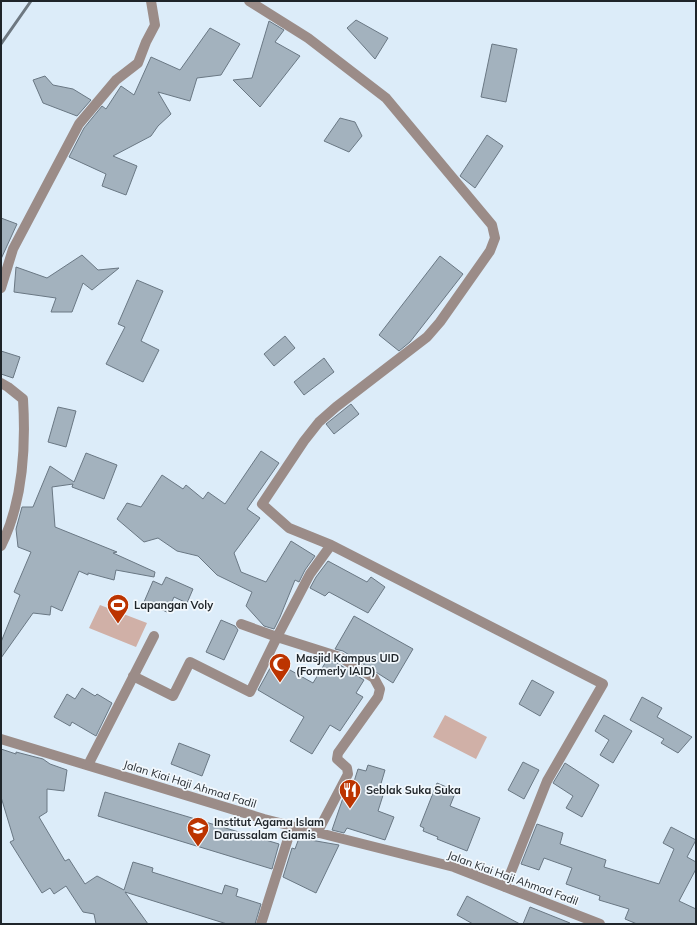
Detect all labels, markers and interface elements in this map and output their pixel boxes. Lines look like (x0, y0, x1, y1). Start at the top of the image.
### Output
sports icon: Lapangan Voly (105, 592, 131, 625)
place label: Lapangan Voly (134, 598, 213, 612)
mosque icon: Masjid Kampus UID (Formerly IAID) (267, 651, 293, 684)
place label: Masjid Kampus UID (Formerly IAID) (296, 651, 399, 678)
street label: Jalan Kiai Haji Ahmad Fadil (122, 757, 258, 811)
restaurant icon: Seblak Suka Suka (337, 777, 363, 810)
place label: Seblak Suka Suka (366, 783, 461, 797)
school or university icon: Institut Agama Islam Darussalam Ciamis (185, 815, 211, 848)
place label: Institut Agama Islam Darussalam Ciamis (214, 815, 324, 842)
street label: Jalan Kiai Haji Ahmad Fadil (446, 848, 580, 908)

